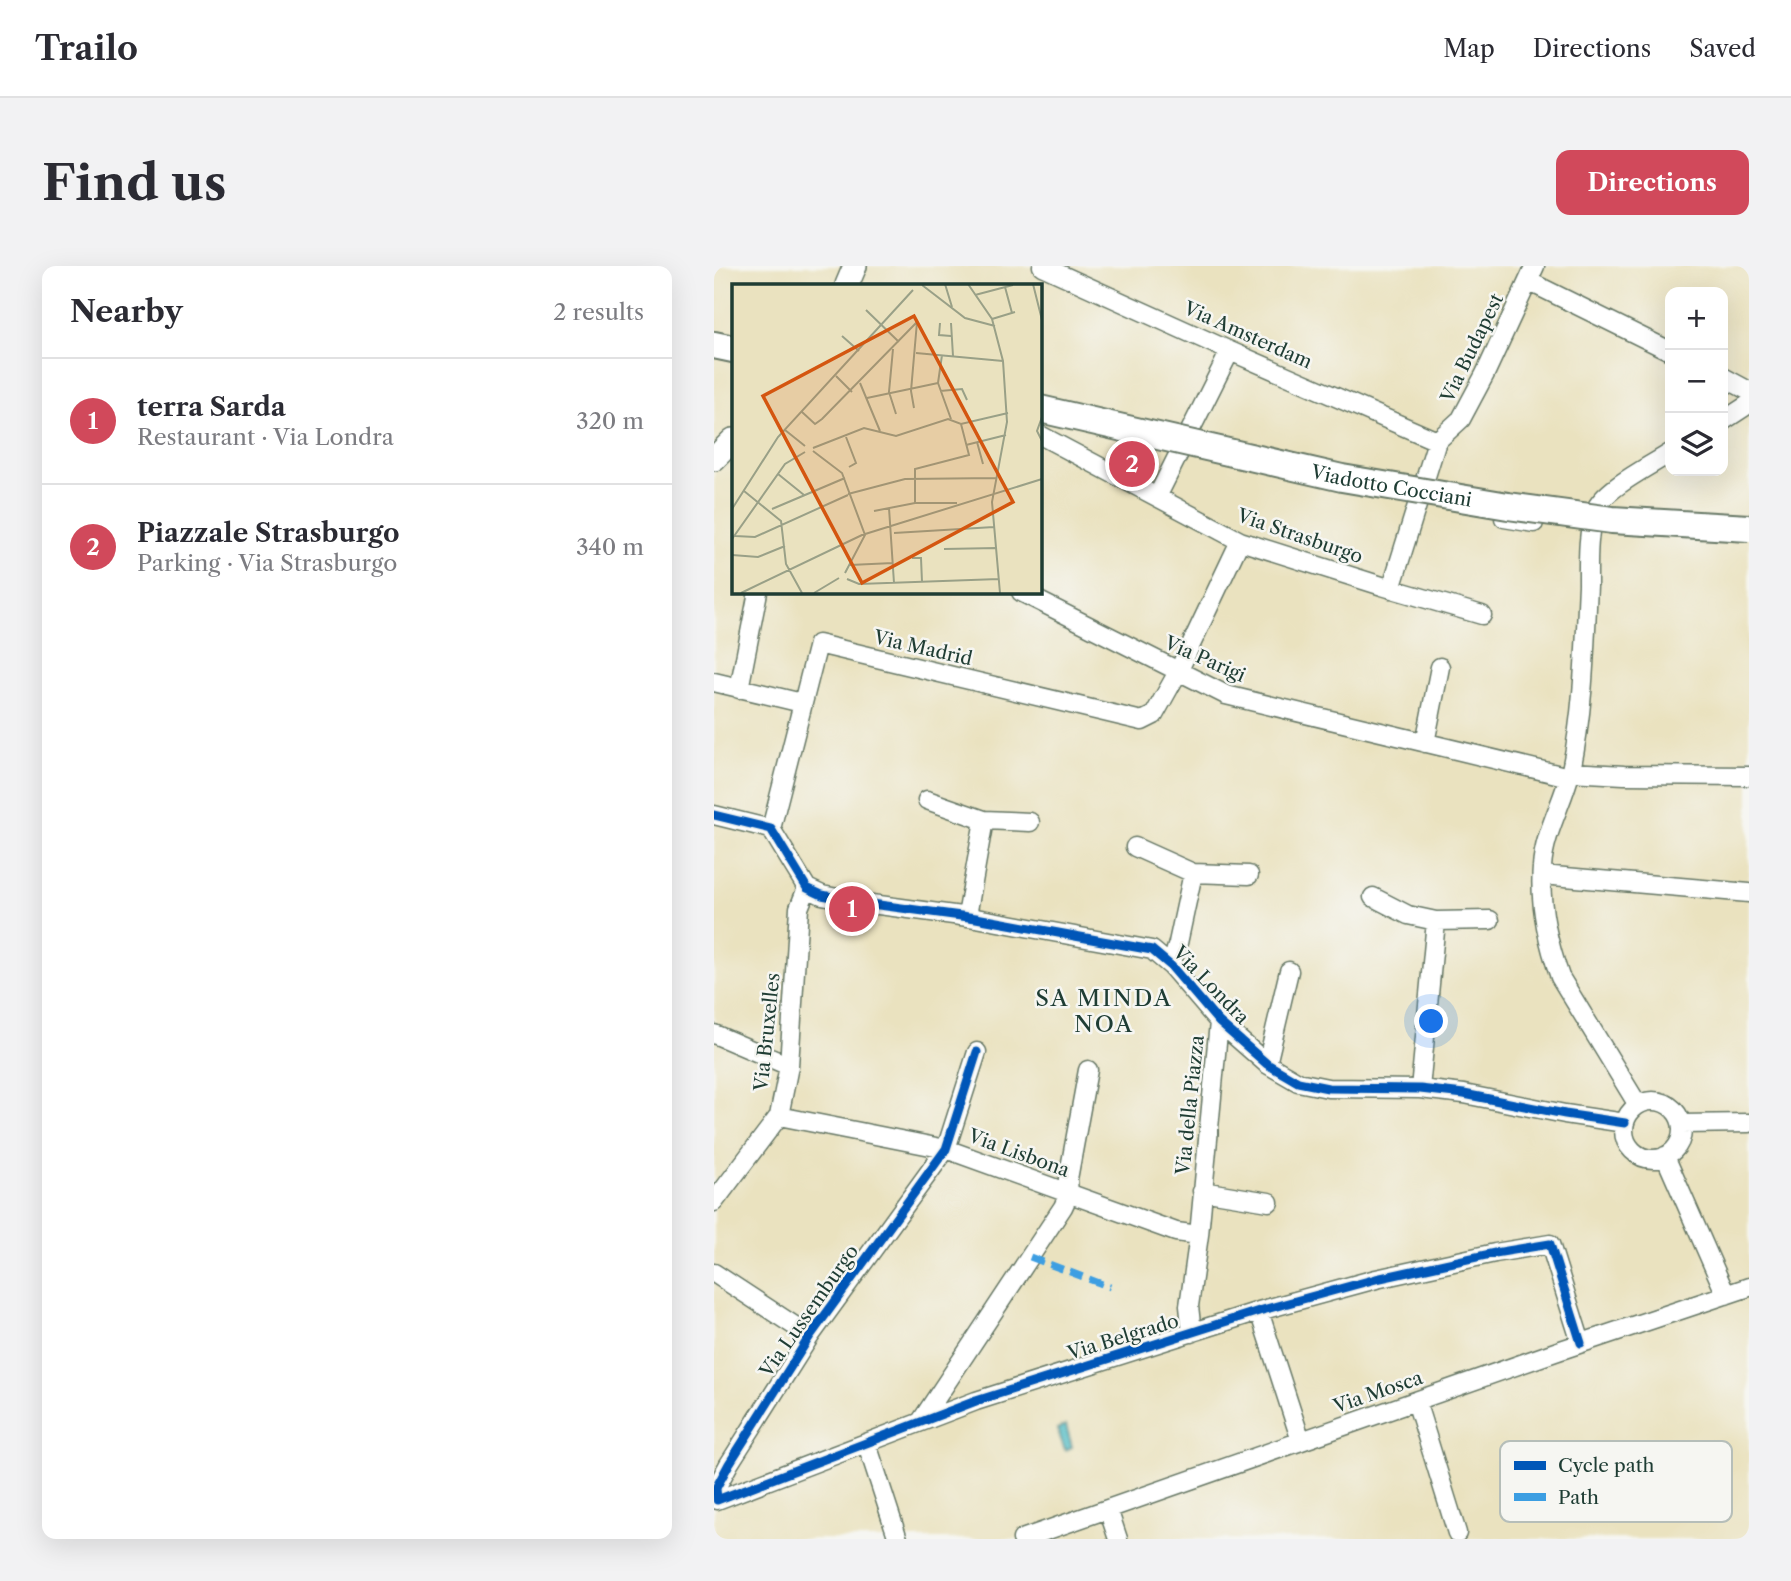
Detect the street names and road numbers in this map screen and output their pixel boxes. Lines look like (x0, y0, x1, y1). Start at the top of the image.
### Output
street label: Via Budapest (1435, 290, 1508, 407)
street label: Via Amsterdam (1179, 296, 1316, 374)
street label: Viadotto Cocciani (1308, 460, 1474, 511)
street label: Via Strasburgo (1233, 503, 1366, 568)
street label: Via Madrid (871, 625, 975, 671)
street label: Via Parigi (1160, 631, 1249, 687)
street label: Via Londra (1167, 940, 1254, 1029)
street label: Via Bruxelles (749, 972, 785, 1093)
street label: Via della Piazza (1171, 1034, 1209, 1177)
street label: Via Lisbona (964, 1124, 1073, 1182)
street label: Via Lussemburgo (754, 1240, 863, 1382)
street label: Via Belgrado (1064, 1309, 1181, 1365)
street label: Via Mosca (1329, 1366, 1426, 1418)

